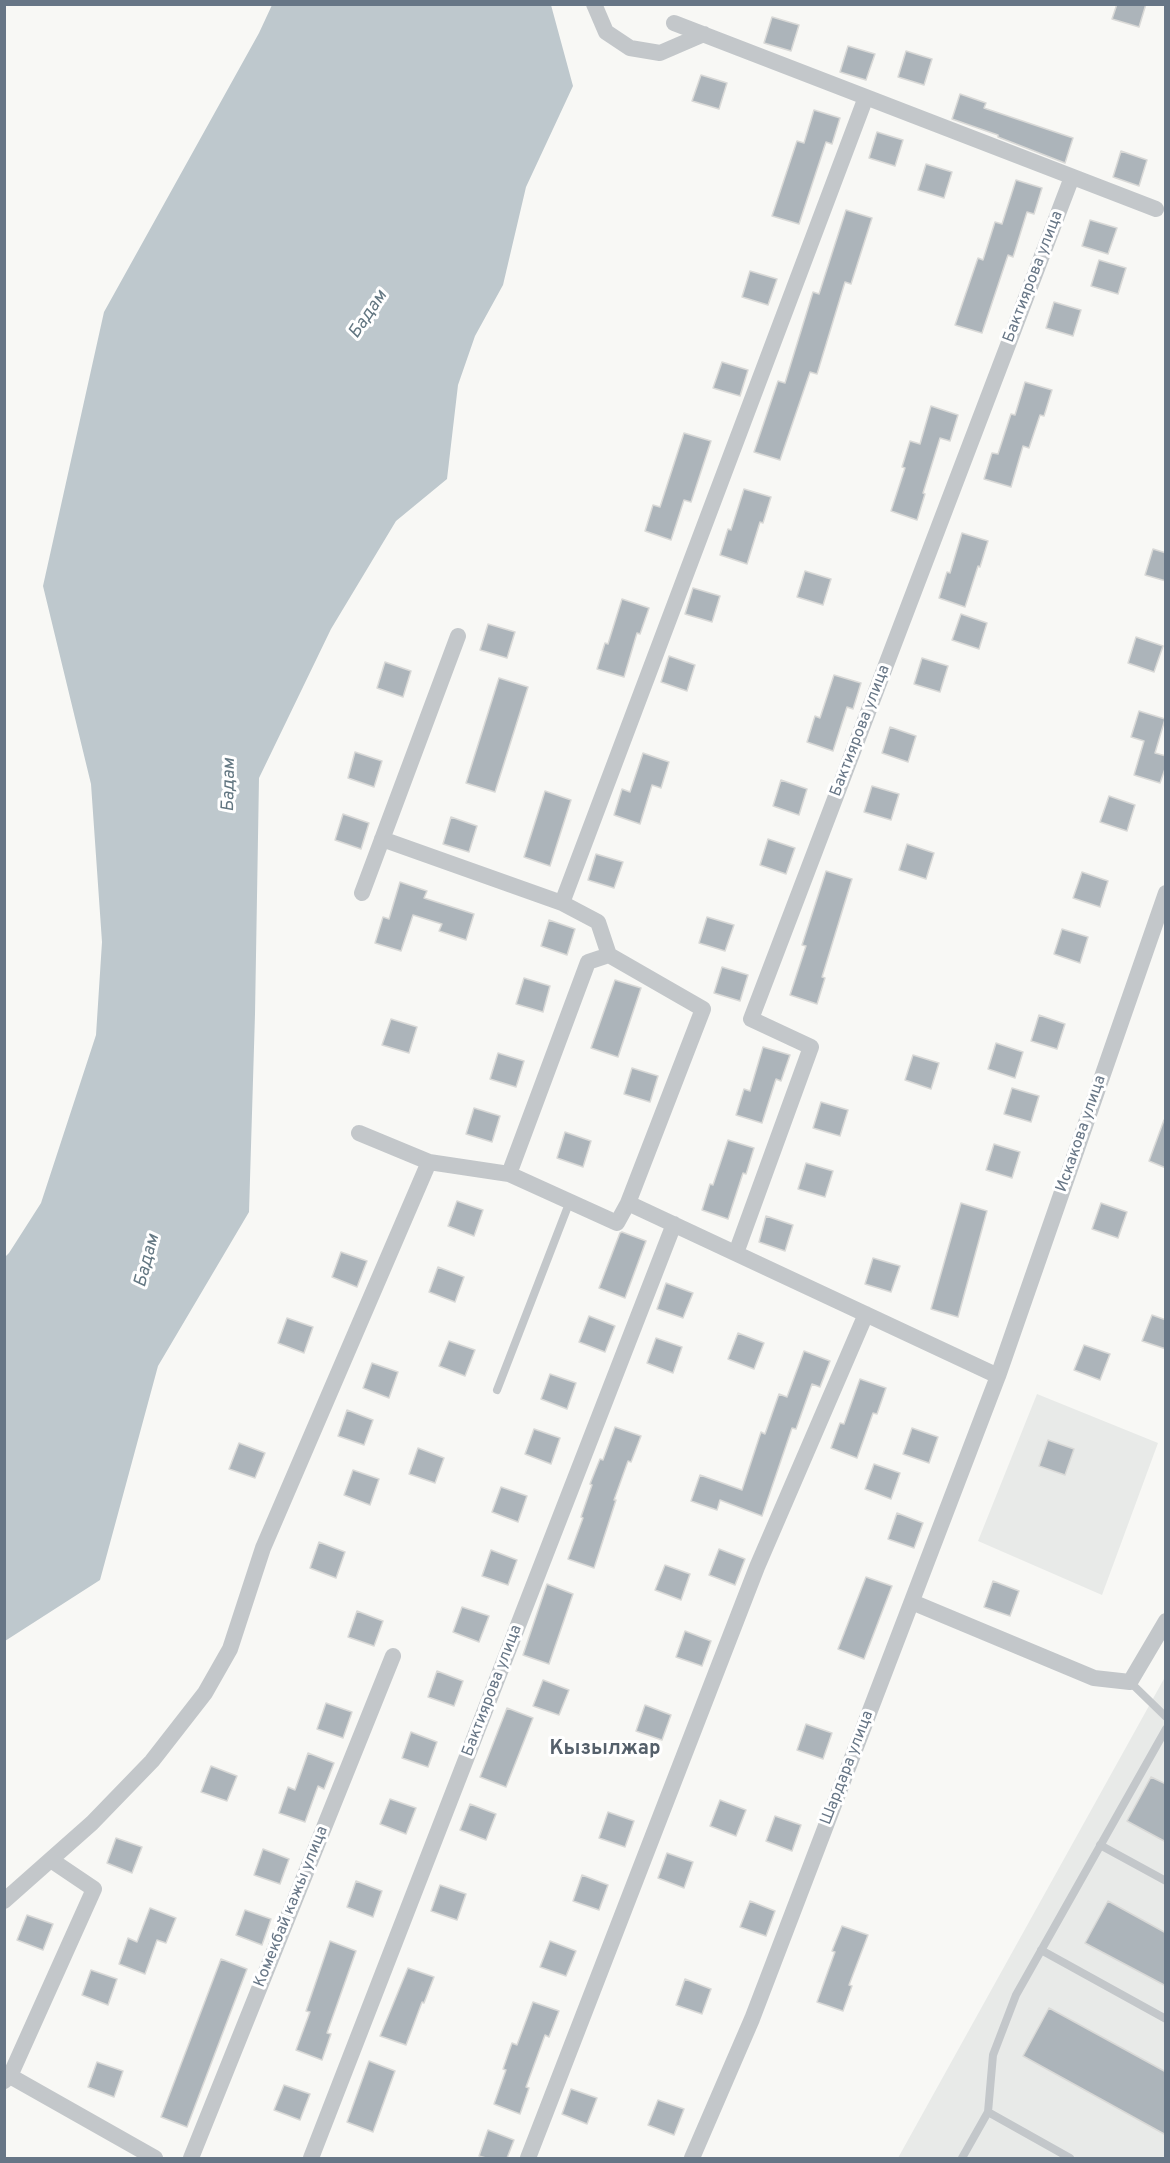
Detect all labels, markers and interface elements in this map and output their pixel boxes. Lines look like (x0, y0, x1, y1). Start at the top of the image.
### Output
street label: Бактиярова улица (1000, 209, 1068, 345)
water label: Бадам (345, 287, 393, 343)
street label: Бактиярова улица (827, 663, 895, 799)
water label: Бадам (219, 758, 241, 812)
street label: Искакова улица (1053, 1073, 1111, 1195)
water label: Бадам (131, 1232, 165, 1290)
street label: Бактиярова улица (459, 1623, 527, 1759)
street label: Шардара улица (817, 1708, 879, 1828)
district label: Кызылжар (549, 1738, 661, 1762)
street label: Комекбай кажы улица (251, 1824, 333, 1990)

